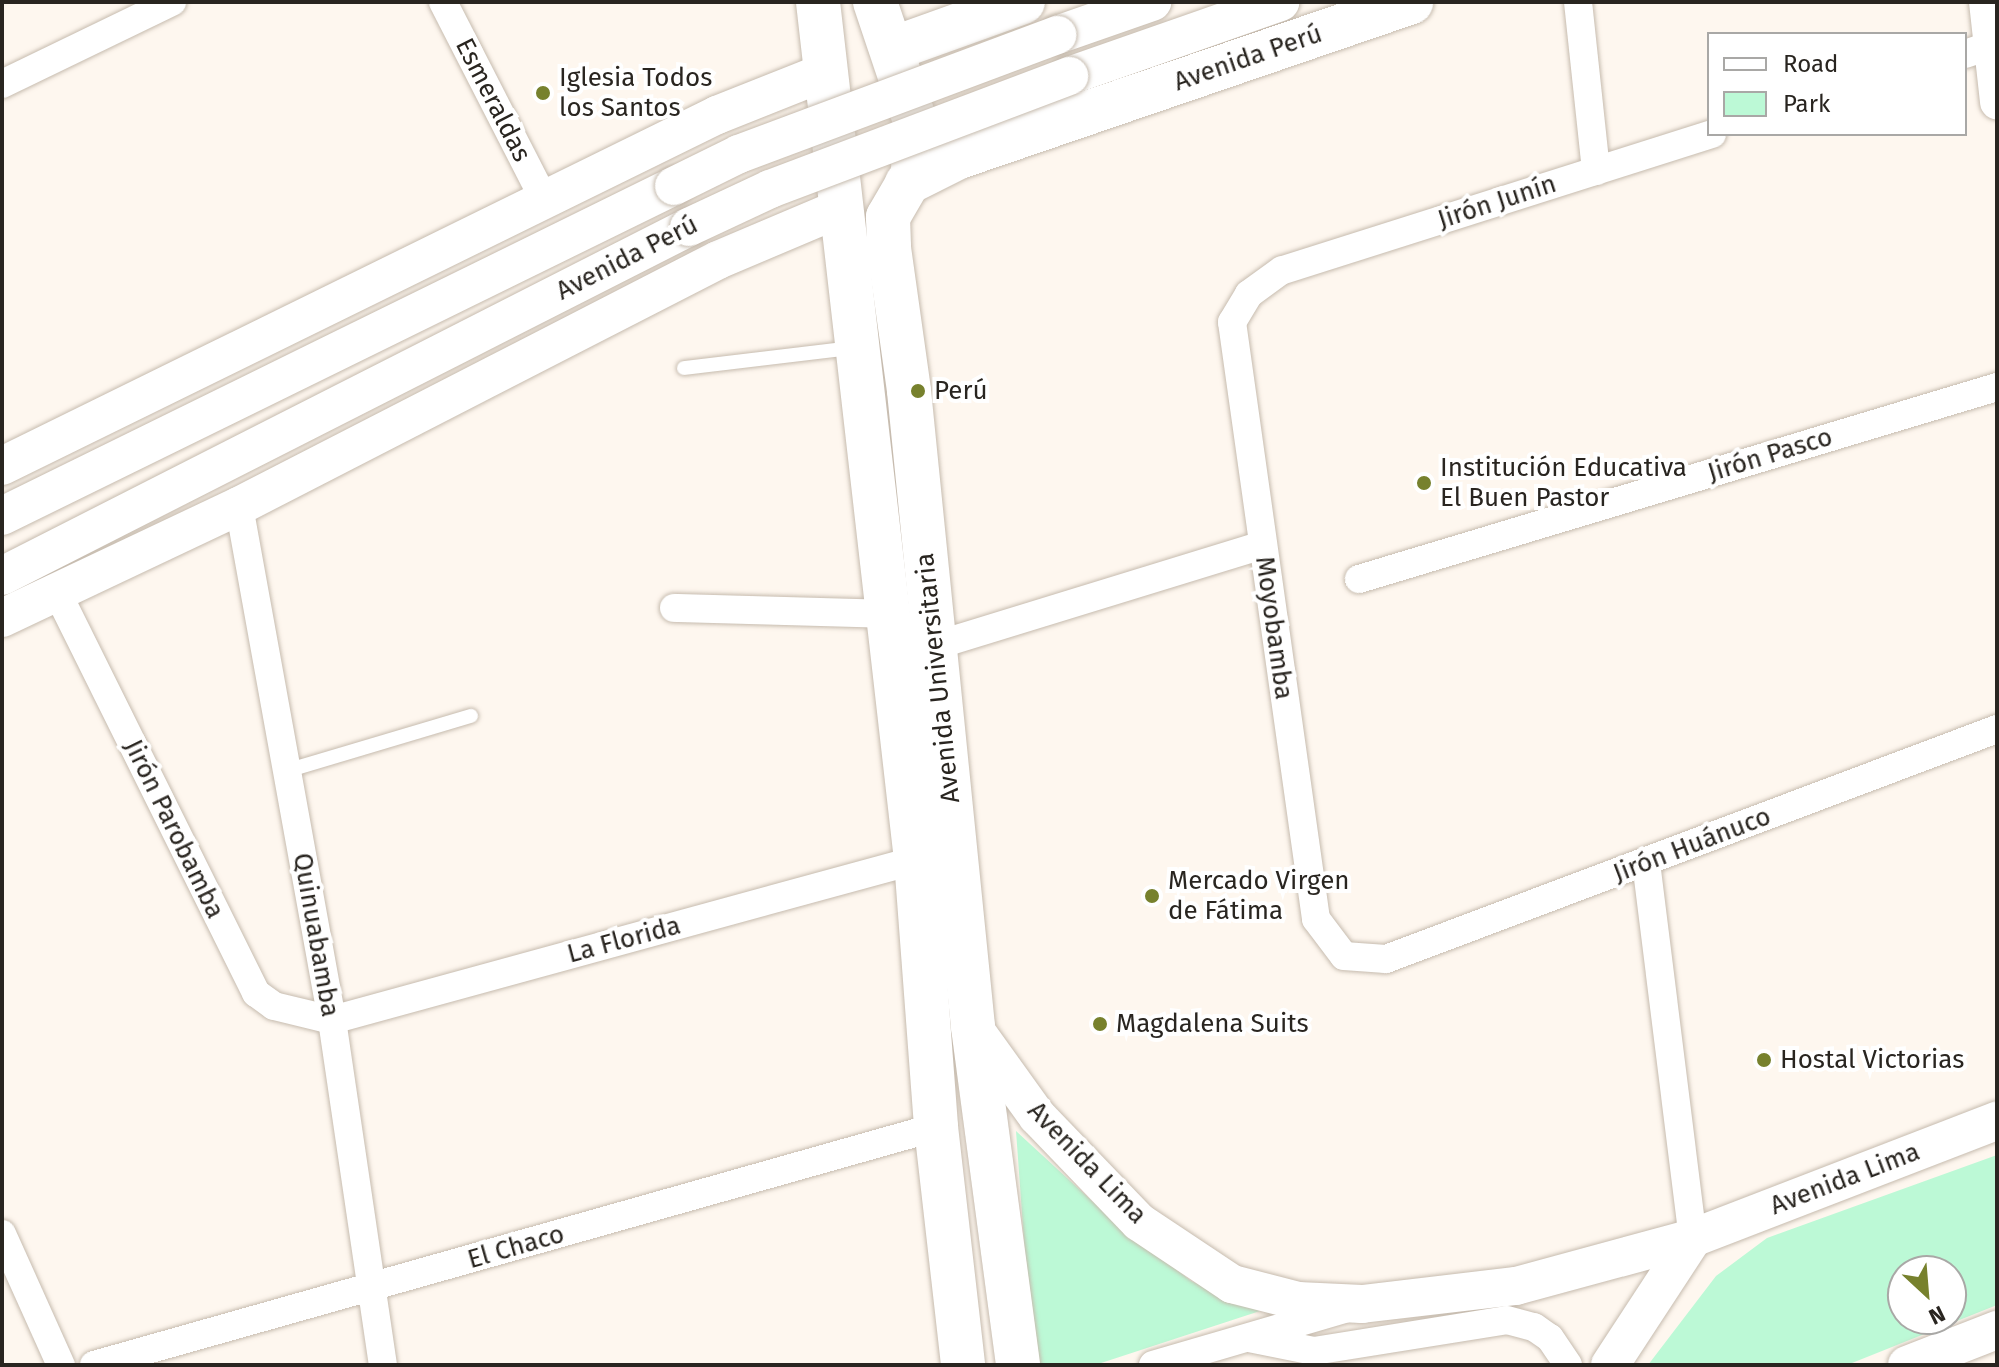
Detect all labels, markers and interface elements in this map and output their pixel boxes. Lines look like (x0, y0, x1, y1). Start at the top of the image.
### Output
street label: Avenida Perú (1170, 18, 1326, 98)
legend (1707, 32, 1967, 136)
street label: Esmeraldas (449, 33, 537, 167)
text: Road (1783, 50, 1838, 78)
place label: Iglesia Todos los Santos (559, 62, 712, 124)
marker: Iglesia Todos los Santos (534, 84, 552, 102)
text: Park (1783, 90, 1830, 118)
street label: Jirón Junín (1434, 168, 1560, 236)
street label: Avenida Perú (551, 209, 703, 307)
place label: Perú (934, 375, 988, 407)
marker: Perú (909, 382, 927, 400)
street label: Jirón Pasco (1704, 421, 1836, 489)
place label: Institución Educativa El Buen Pastor (1440, 452, 1687, 514)
marker: Institución Educativa El Buen Pastor (1415, 474, 1433, 492)
street label: Avenida Universitaria (909, 551, 967, 805)
street label: Moyobamba (1249, 554, 1299, 702)
street label: Jirón Parobamba (117, 735, 231, 923)
street label: Jirón Huánuco (1609, 801, 1775, 889)
street label: Quinuabamba (286, 851, 346, 1019)
place label: Mercado Virgen de Fátima (1168, 865, 1350, 926)
marker: Mercado Virgen de Fátima (1143, 887, 1161, 905)
street label: La Florida (564, 910, 684, 970)
place label: Magdalena Suits (1116, 1008, 1309, 1040)
marker: Magdalena Suits (1091, 1015, 1109, 1033)
place label: Hostal Victorias (1780, 1044, 1964, 1076)
marker: Hostal Victorias (1755, 1051, 1773, 1069)
street label: Avenida Lima (1021, 1095, 1153, 1231)
street label: Avenida Lima (1766, 1136, 1924, 1222)
street label: El Chaco (464, 1218, 568, 1276)
north arrow (1887, 1255, 1967, 1335)
text: N (1924, 1300, 1949, 1331)

